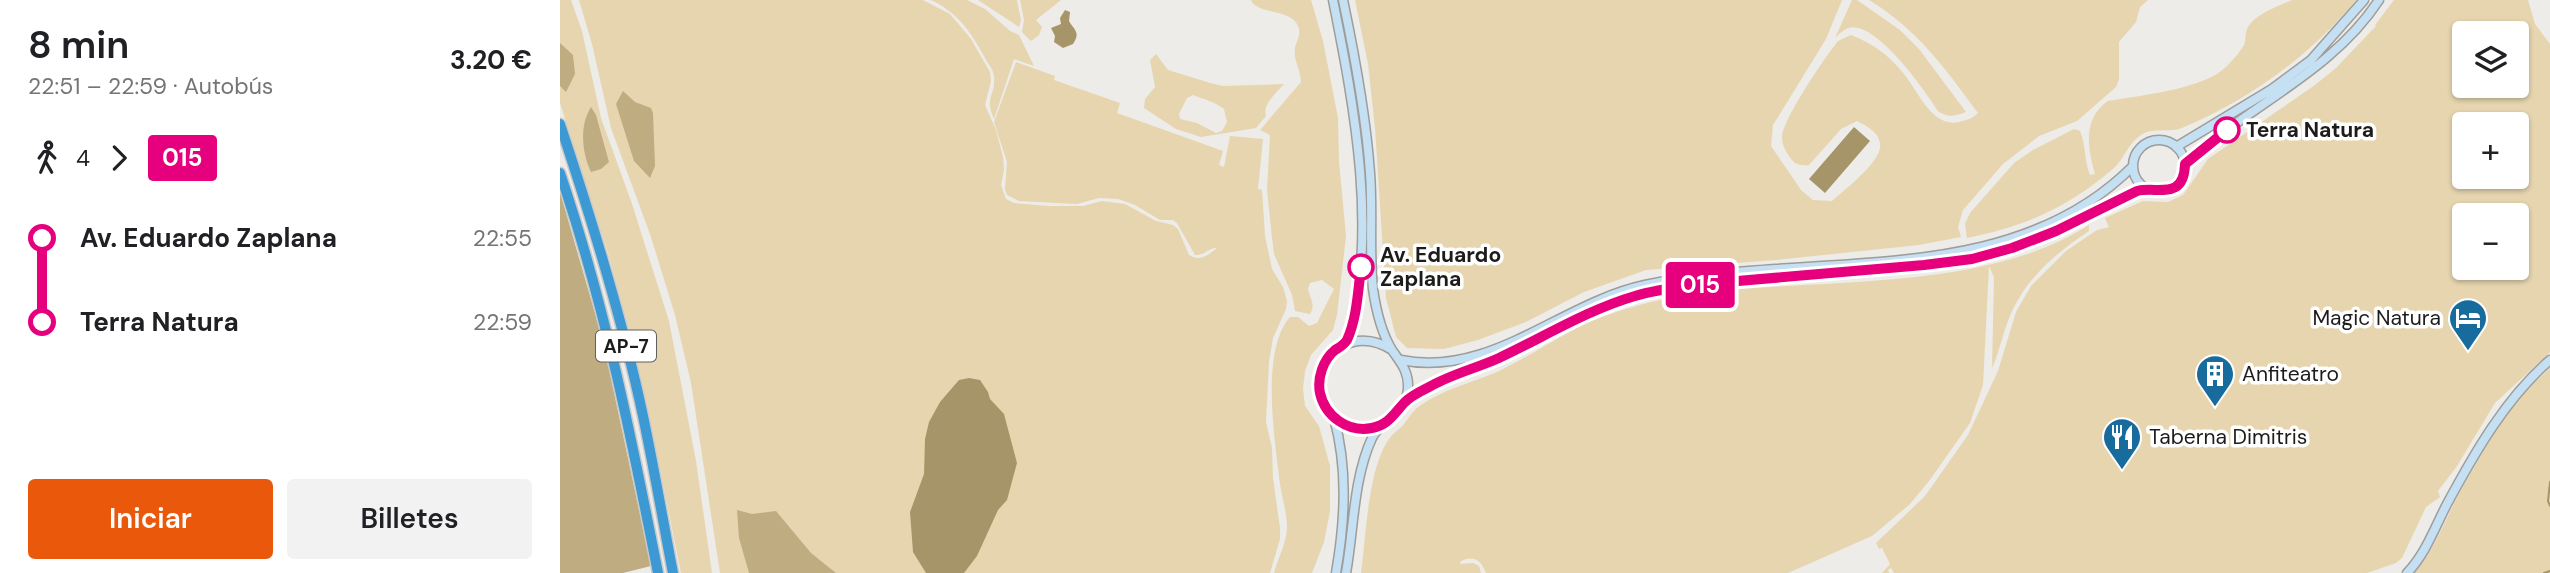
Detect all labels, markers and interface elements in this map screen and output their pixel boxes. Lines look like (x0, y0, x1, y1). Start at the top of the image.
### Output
text: 8 min (28, 20, 129, 70)
map controls (2452, 21, 2529, 280)
button: layers (2452, 21, 2529, 98)
text: 3.20 € (450, 43, 532, 77)
text: 22:51 – 22:59 · Autobús (28, 71, 273, 101)
button: + (2452, 112, 2529, 189)
place label: Terra Natura (2246, 116, 2374, 144)
marker: Terra Natura (2214, 117, 2240, 143)
icon: walk (28, 139, 66, 177)
icon: forward (100, 139, 138, 177)
text: 015 (162, 142, 203, 173)
text: 4 (76, 143, 90, 173)
button: − (2452, 203, 2529, 280)
text: Av. Eduardo Zaplana (80, 221, 337, 255)
text: 22:55 (473, 223, 532, 253)
place label: Av. Eduardo Zaplana (1380, 241, 1501, 293)
marker: Av. Eduardo Zaplana (1348, 254, 1374, 280)
line badge: 015 (1660, 262, 1740, 308)
text: 015 (1680, 269, 1720, 300)
hotel icon: Magic Natura (2447, 297, 2489, 352)
place label: Magic Natura (2312, 304, 2441, 332)
text: Terra Natura (80, 305, 239, 339)
text: 22:59 (473, 307, 532, 337)
road number: AP-7 (596, 330, 656, 362)
building icon: Anfiteatro (2194, 353, 2236, 408)
place label: Anfiteatro (2242, 360, 2339, 388)
restaurant icon: Taberna Dimitris (2101, 416, 2143, 471)
place label: Taberna Dimitris (2149, 423, 2307, 451)
button: Iniciar (28, 479, 273, 559)
button: Billetes (287, 479, 532, 559)

